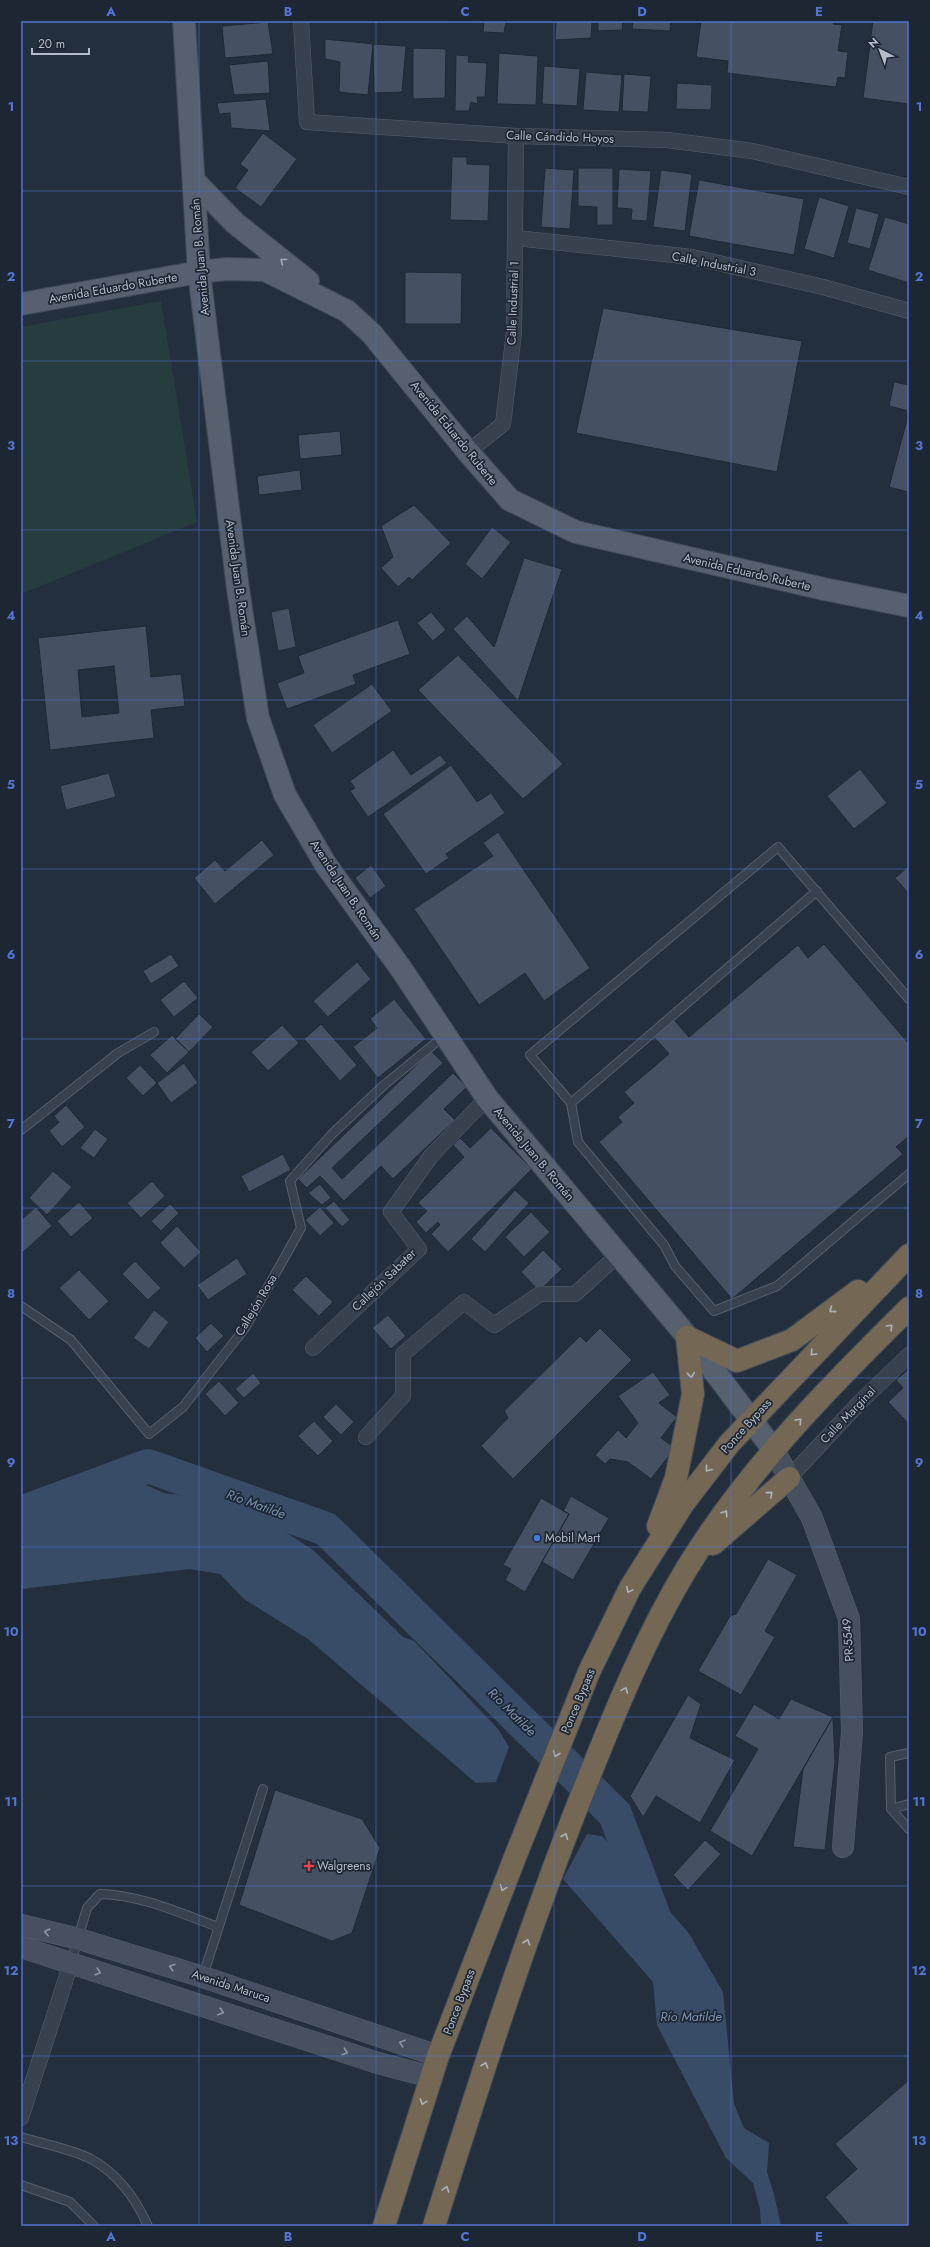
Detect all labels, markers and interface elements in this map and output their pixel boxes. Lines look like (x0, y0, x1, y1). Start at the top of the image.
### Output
text: A (105, 2, 116, 21)
text: B (284, 2, 293, 21)
text: C (460, 2, 470, 21)
text: D (637, 2, 647, 21)
text: E (815, 2, 823, 21)
scale bar (32, 30, 89, 56)
north arrow (860, 30, 900, 70)
text: N (865, 34, 882, 51)
text: 20 m (38, 35, 65, 53)
text: 1 (8, 97, 14, 116)
text: 1 (916, 97, 922, 116)
street label: Calle Cándido Hoyos (506, 126, 614, 148)
street label: Avenida Juan B. Román (186, 198, 214, 316)
street label: Calle Industrial 3 (670, 247, 758, 281)
one-way arrow (280, 259, 287, 266)
street label: Calle Industrial 1 (503, 261, 523, 345)
text: 2 (7, 267, 15, 286)
text: 2 (915, 267, 923, 286)
street label: Avenida Eduardo Ruberte (47, 268, 179, 308)
street label: Avenida Eduardo Ruberte (406, 377, 502, 489)
text: 3 (7, 436, 15, 455)
text: 3 (915, 436, 923, 455)
street label: Avenida Juan B. Román (221, 519, 255, 637)
street label: Avenida Eduardo Ruberte (682, 549, 812, 595)
text: 4 (6, 606, 16, 625)
text: 4 (914, 606, 924, 625)
text: 5 (7, 775, 15, 794)
text: 5 (915, 775, 923, 794)
street label: Avenida Juan B. Román (306, 836, 386, 944)
text: 6 (7, 945, 16, 964)
text: 6 (915, 945, 924, 964)
street label: Avenida Juan B. Román (489, 1103, 579, 1205)
text: 7 (7, 1114, 15, 1133)
text: 7 (915, 1114, 923, 1133)
street label: Callejón Sabater (348, 1244, 421, 1315)
street label: Callejón Rosa (231, 1271, 282, 1339)
text: 8 (7, 1284, 15, 1303)
text: 8 (915, 1284, 923, 1303)
one-way arrow (830, 1305, 837, 1312)
one-way arrow (885, 1324, 893, 1332)
one-way arrow (810, 1348, 818, 1356)
one-way arrow (687, 1372, 696, 1379)
street label: Calle Marginal (816, 1382, 880, 1448)
street label: Ponce Bypass (716, 1394, 776, 1458)
one-way arrow (795, 1418, 802, 1425)
text: 9 (7, 1453, 16, 1472)
text: 9 (915, 1453, 924, 1472)
one-way arrow (706, 1465, 713, 1472)
water label: Río Matilde (224, 1485, 289, 1524)
one-way arrow (765, 1492, 773, 1499)
one-way arrow (720, 1510, 728, 1517)
place label: Mobil Mart (545, 1529, 600, 1547)
marker: Mobil Mart (532, 1533, 542, 1543)
one-way arrow (627, 1586, 634, 1593)
street label: PR-5549 (838, 1618, 858, 1662)
text: 10 (3, 1622, 19, 1641)
text: 10 (911, 1622, 927, 1641)
street label: Ponce Bypass (556, 1666, 600, 1736)
water label: Río Matilde (484, 1684, 541, 1741)
one-way arrow (620, 1687, 628, 1695)
one-way arrow (553, 1750, 561, 1757)
text: 11 (4, 1792, 18, 1811)
text: 11 (912, 1792, 926, 1811)
one-way arrow (561, 1832, 569, 1839)
place label: Walgreens (317, 1857, 371, 1875)
marker: Walgreens (304, 1861, 314, 1871)
one-way arrow (500, 1885, 508, 1892)
one-way arrow (44, 1928, 50, 1936)
one-way arrow (522, 1938, 531, 1945)
text: 12 (3, 1961, 19, 1980)
text: 12 (911, 1961, 927, 1980)
one-way arrow (168, 1963, 175, 1972)
street label: Avenida Maruca (189, 1965, 273, 2007)
street label: Ponce Bypass (438, 1966, 480, 2037)
one-way arrow (94, 1968, 101, 1976)
water label: Río Matilde (660, 2007, 722, 2026)
one-way arrow (218, 2008, 225, 2016)
one-way arrow (398, 2039, 405, 2048)
one-way arrow (342, 2047, 349, 2056)
one-way arrow (481, 2062, 489, 2069)
one-way arrow (419, 2098, 428, 2105)
text: 13 (4, 2131, 18, 2150)
text: 13 (912, 2131, 926, 2150)
one-way arrow (441, 2186, 450, 2193)
text: A (105, 2227, 116, 2246)
text: B (284, 2227, 293, 2246)
text: C (460, 2227, 470, 2246)
text: D (637, 2227, 647, 2246)
text: E (815, 2227, 823, 2246)

